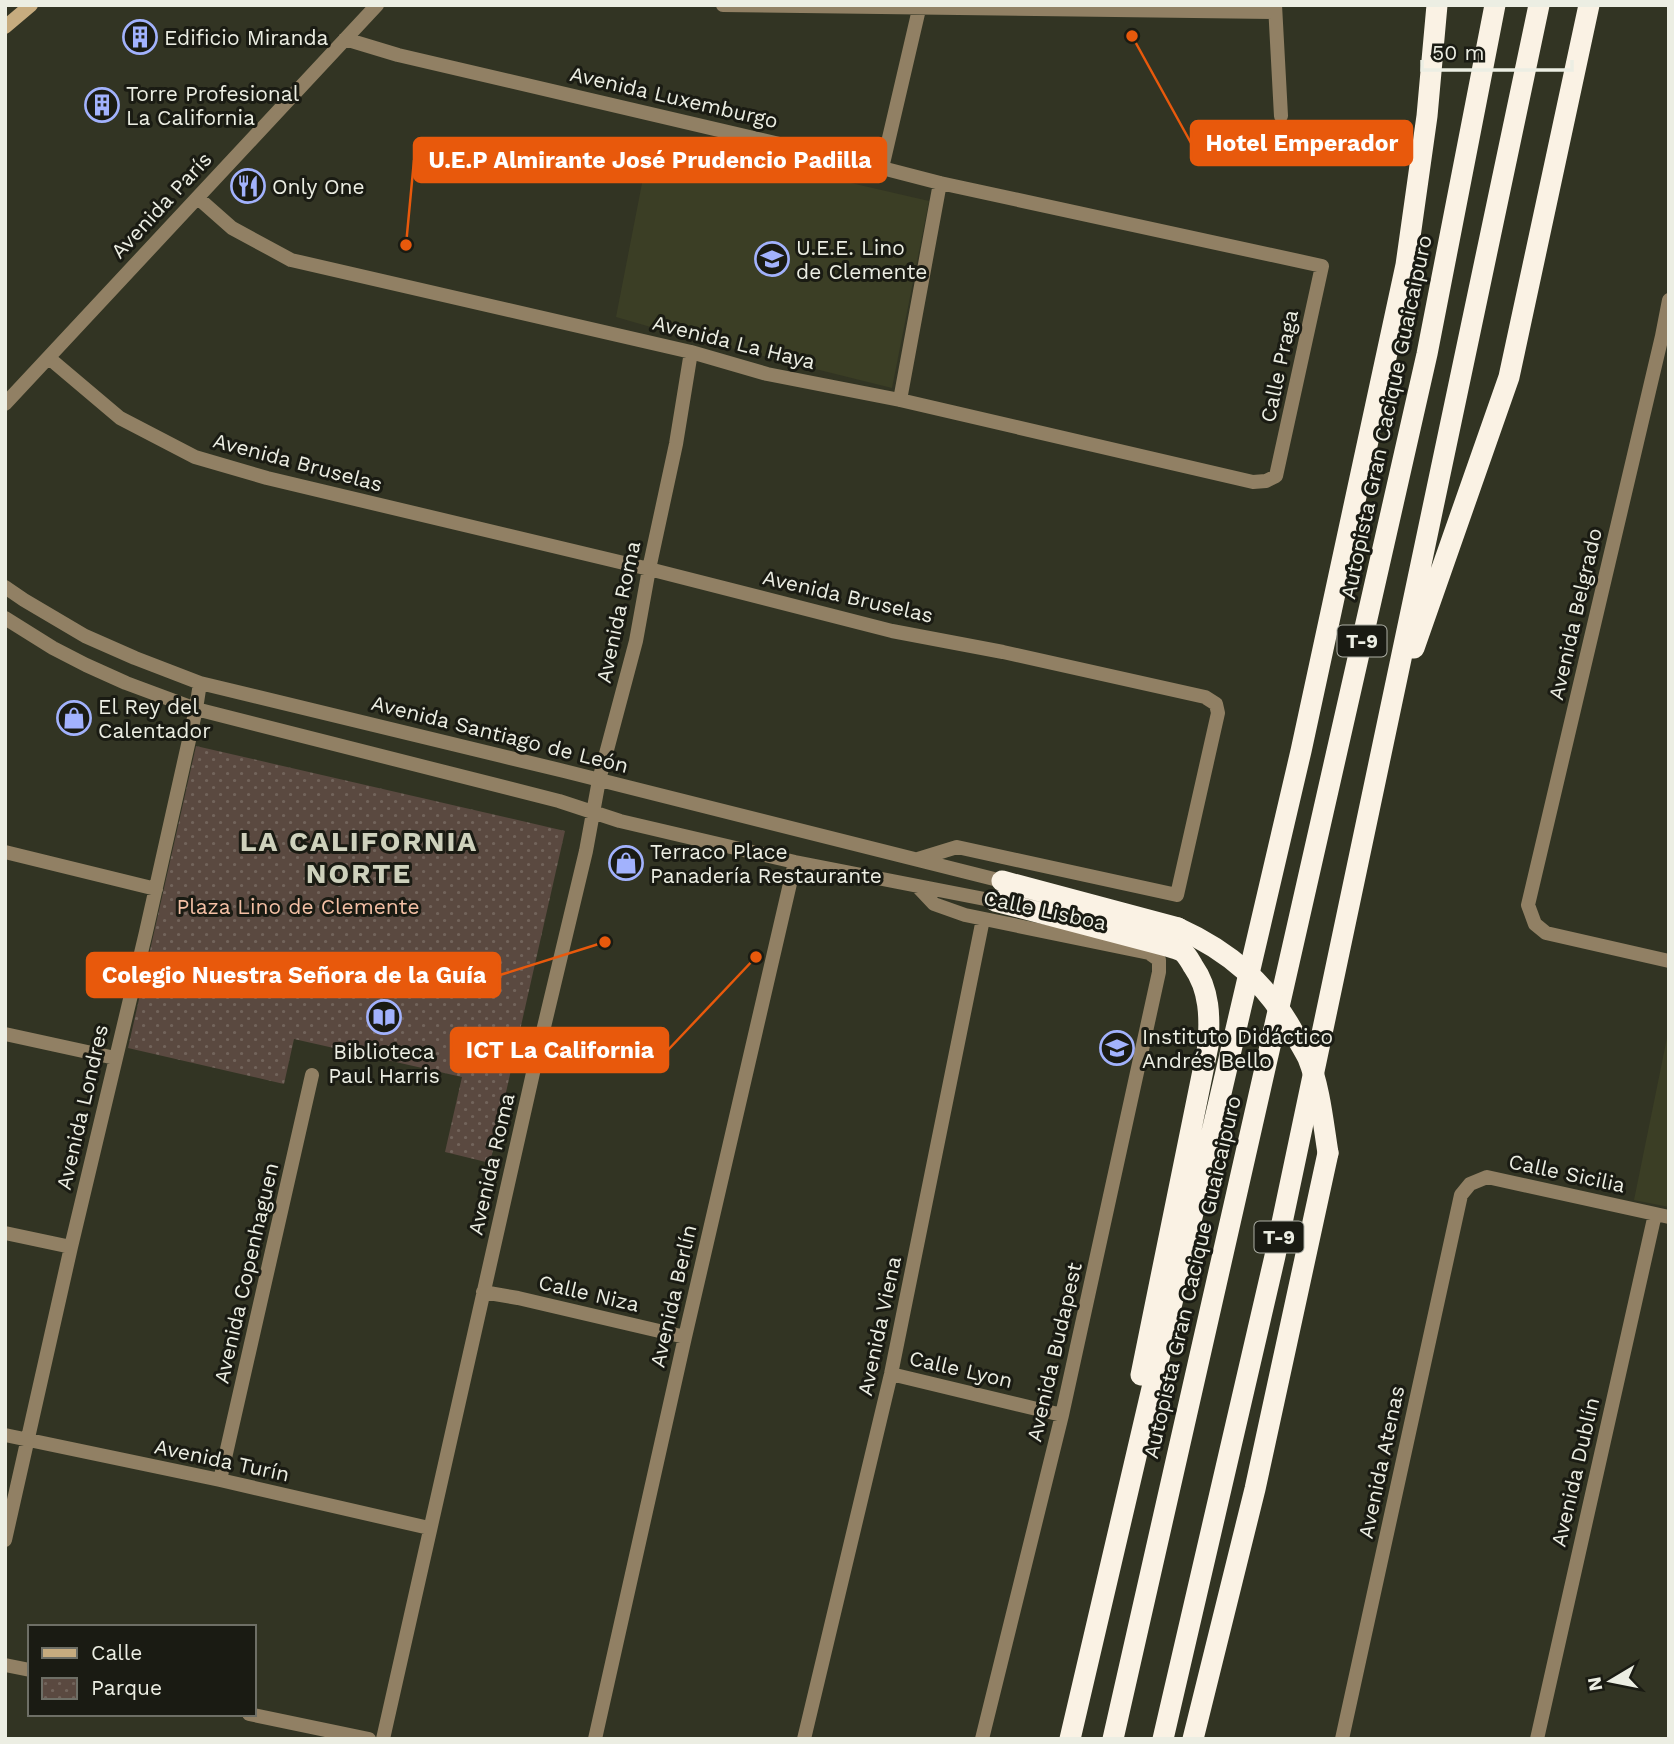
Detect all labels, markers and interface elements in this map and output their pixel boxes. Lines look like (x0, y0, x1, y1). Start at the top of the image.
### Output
building icon: Edificio Miranda (121, 18, 159, 56)
place label: Edificio Miranda (164, 25, 329, 50)
scale bar (1422, 28, 1572, 72)
text: 50 m (1432, 40, 1484, 65)
street label: Avenida Luxemburgo (568, 61, 780, 133)
place label: Torre Profesional La California (126, 81, 300, 130)
building icon: Torre Profesional La California (83, 86, 121, 124)
callout: Hotel Emperador (1191, 121, 1412, 165)
text: Hotel Emperador (1206, 130, 1399, 157)
callout: U.E.P Almirante José Prudencio Padilla (414, 138, 886, 182)
street label: Avenida París (105, 147, 217, 263)
text: U.E.P Almirante José Prudencio Padilla (428, 147, 872, 174)
restaurant icon: Only One (229, 167, 267, 205)
place label: Only One (272, 174, 365, 199)
street label: Autopista Gran Cacique Guaicaipuro (1335, 233, 1437, 601)
place label: U.E.E. Lino de Clemente (796, 235, 927, 284)
school or university icon: U.E.E. Lino de Clemente (753, 240, 791, 278)
street label: Calle Praga (1255, 307, 1303, 425)
street label: Avenida La Haya (650, 310, 818, 374)
street label: Avenida Bruselas (211, 427, 385, 497)
street label: Avenida Belgrado (1543, 526, 1607, 702)
street label: Avenida Roma (591, 539, 645, 685)
street label: Avenida Bruselas (760, 564, 936, 628)
road number: T-9 (1338, 626, 1386, 656)
street label: Avenida Santiago de León (369, 690, 631, 778)
place label: El Rey del Calentador (98, 694, 211, 743)
shop icon: El Rey del Calentador (55, 699, 93, 737)
district label: LA CALIFORNIA NORTE (240, 825, 478, 890)
place label: Terraco Place Panadería Restaurante (650, 839, 882, 888)
shop icon: Terraco Place Panadería Restaurante (607, 844, 645, 882)
street label: Calle Lisboa (981, 885, 1109, 935)
park label: Plaza Lino de Clemente (176, 894, 420, 919)
callout: Colegio Nuestra Señora de la Guía (87, 953, 500, 997)
text: Colegio Nuestra Señora de la Guía (102, 962, 487, 989)
library icon: Biblioteca Paul Harris (365, 998, 403, 1036)
street label: Avenida Londres (51, 1022, 113, 1192)
place label: Instituto Didáctico Andrés Bello (1142, 1024, 1333, 1073)
callout: ICT La California (451, 1028, 668, 1072)
school or university icon: Instituto Didáctico Andrés Bello (1098, 1029, 1136, 1067)
text: ICT La California (466, 1037, 655, 1064)
place label: Biblioteca Paul Harris (328, 1039, 440, 1088)
street label: Avenida Roma (463, 1091, 519, 1237)
street label: Autopista Gran Cacique Guaicaipuro (1138, 1093, 1246, 1461)
street label: Calle Sicilia (1506, 1148, 1628, 1198)
street label: Avenida Copenhaguen (208, 1160, 284, 1386)
street label: Avenida Berlín (644, 1222, 702, 1370)
road number: T-9 (1254, 1222, 1304, 1252)
street label: Avenida Viena (852, 1254, 906, 1398)
street label: Avenida Budapest (1021, 1260, 1087, 1444)
street label: Calle Niza (536, 1269, 642, 1317)
street label: Calle Lyon (907, 1345, 1015, 1393)
street label: Avenida Atenas (1353, 1383, 1409, 1541)
street label: Avenida Dublín (1546, 1395, 1604, 1549)
street label: Avenida Turín (152, 1433, 292, 1487)
legend (28, 1625, 256, 1716)
text: Calle (91, 1640, 142, 1665)
north arrow (1576, 1646, 1646, 1716)
text: Parque (91, 1675, 162, 1700)
text: N (1582, 1675, 1607, 1693)

